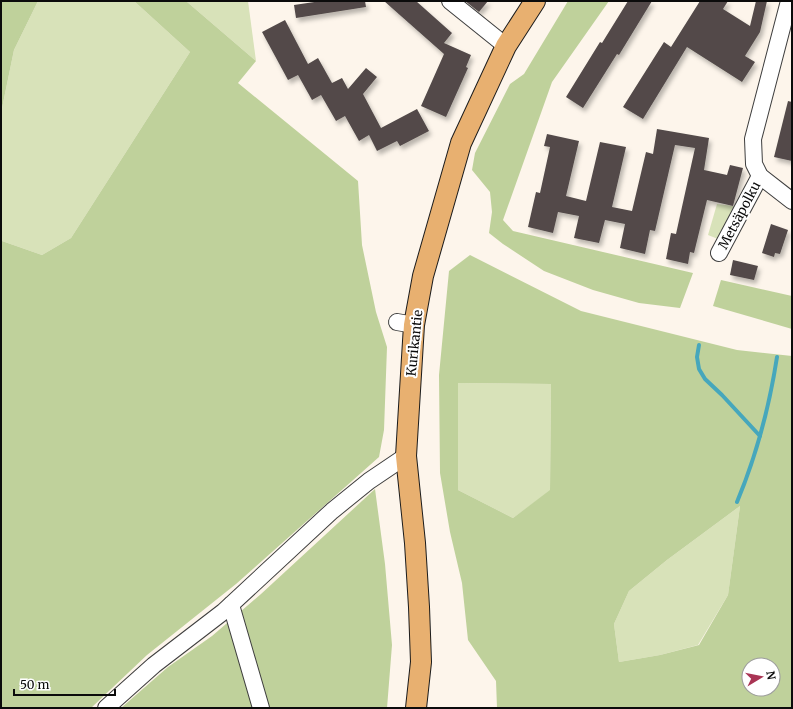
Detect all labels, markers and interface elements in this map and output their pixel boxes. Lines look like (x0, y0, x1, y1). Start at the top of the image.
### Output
street label: Metsäpolku (714, 178, 764, 252)
street label: Kurikantie (403, 309, 426, 377)
north arrow (741, 657, 781, 697)
text: N (763, 670, 779, 681)
scale bar (14, 671, 115, 697)
text: 50 m (20, 677, 49, 692)

